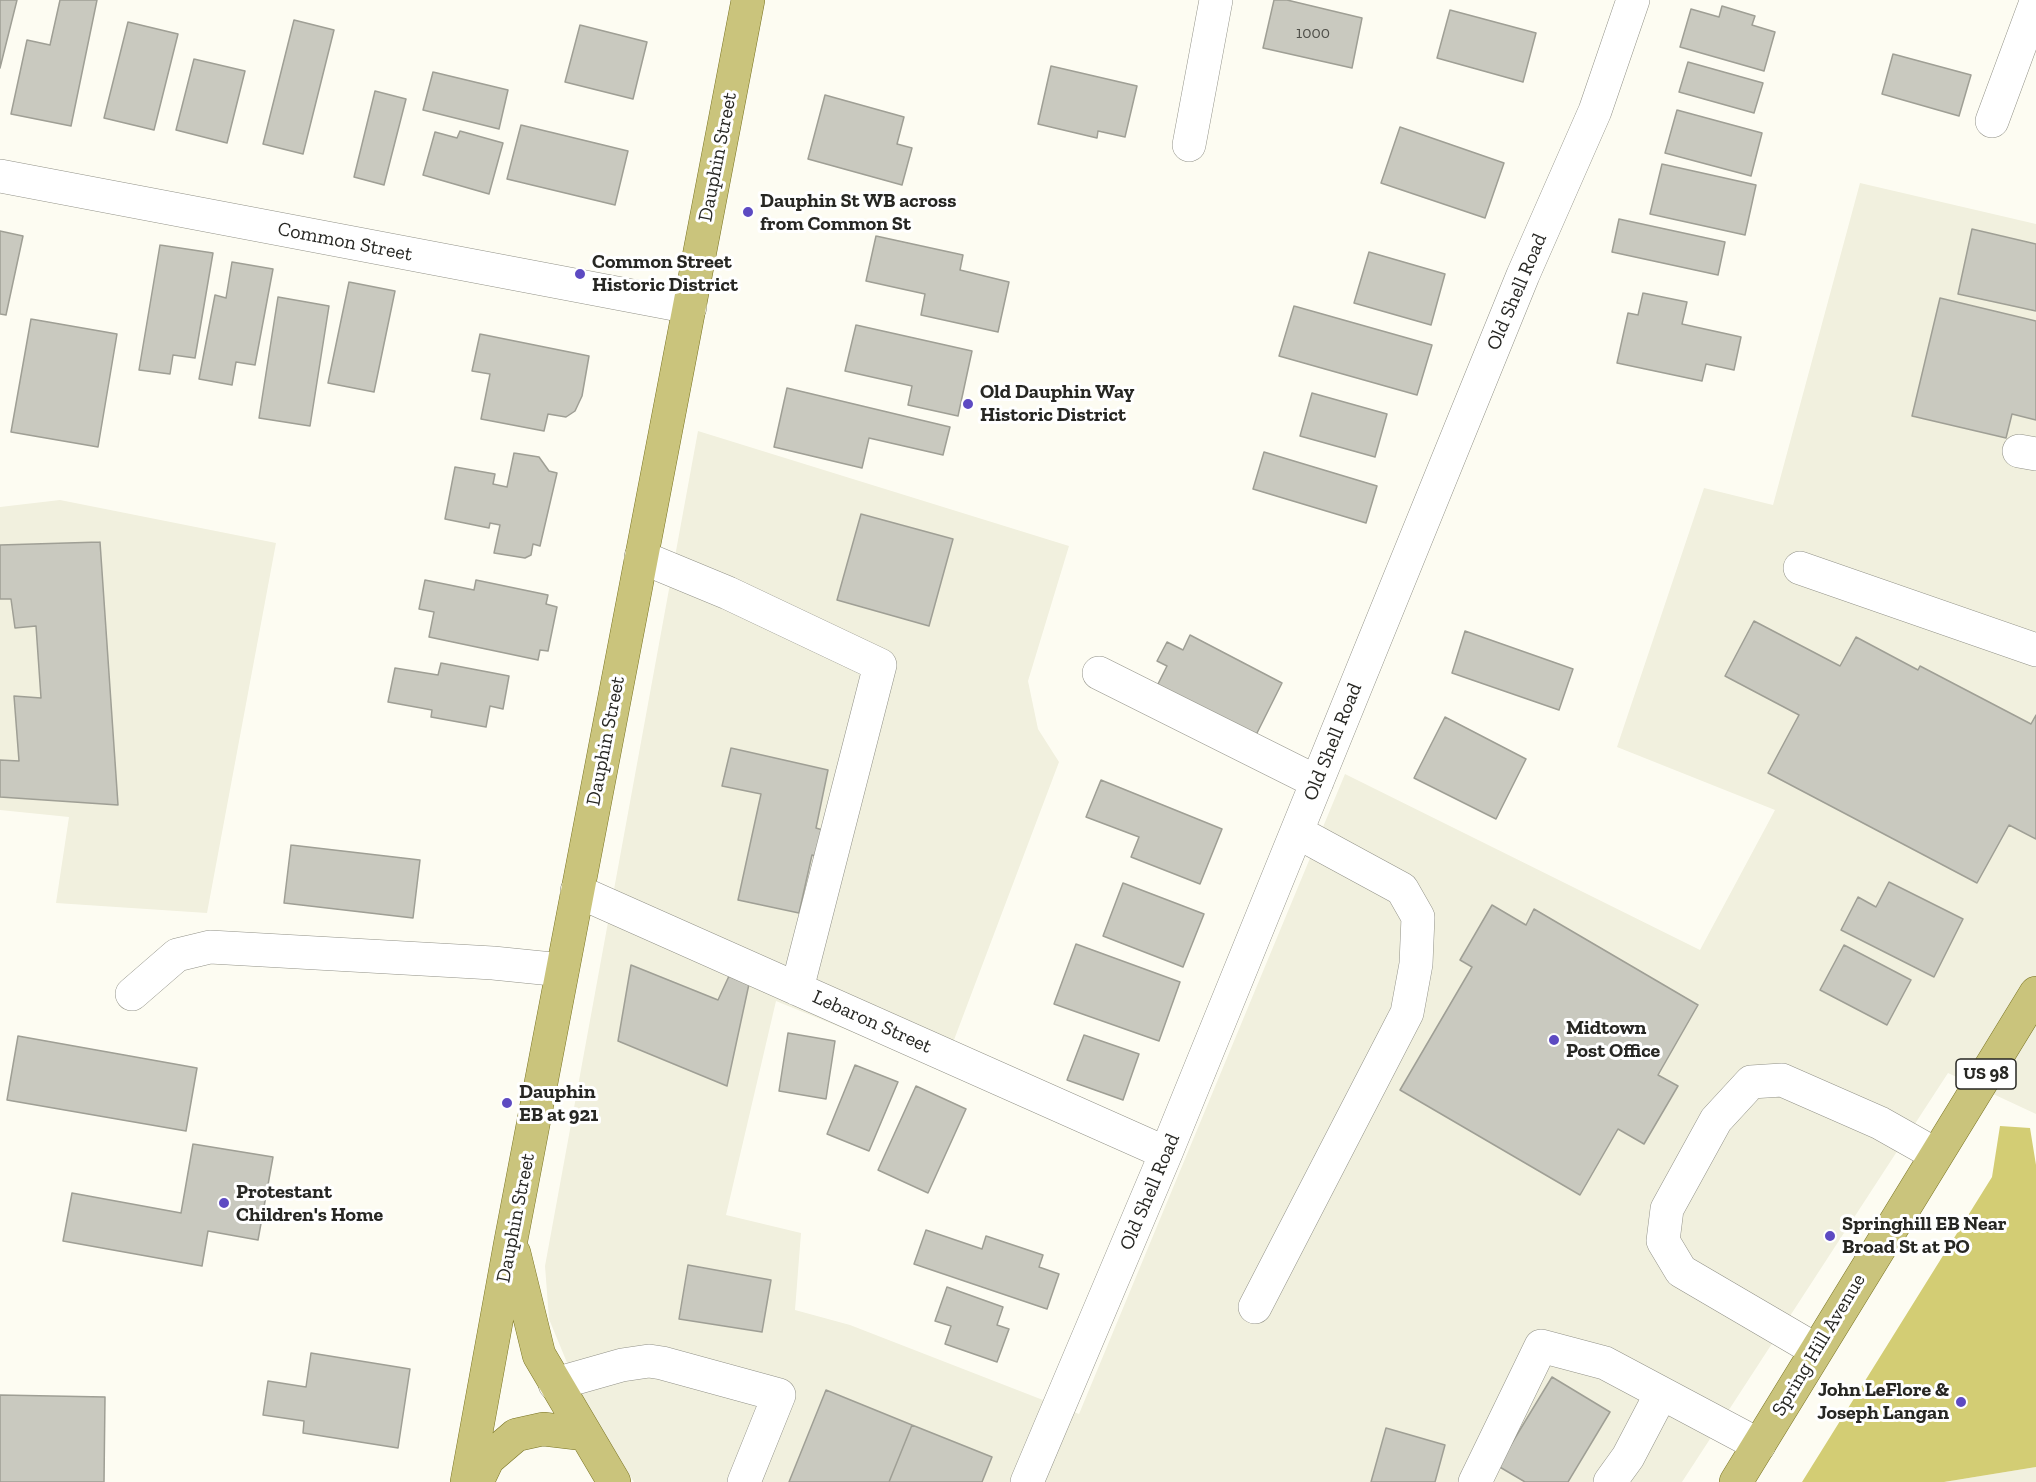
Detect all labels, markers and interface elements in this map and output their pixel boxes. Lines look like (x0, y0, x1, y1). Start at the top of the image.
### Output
house number: 1000 (1296, 23, 1330, 43)
street label: Dauphin Street (694, 90, 742, 224)
place label: Dauphin St WB across from Common St (760, 189, 956, 236)
marker: Dauphin St WB across from Common St (741, 205, 755, 219)
street label: Common Street (276, 217, 414, 267)
street label: Old Shell Road (1482, 230, 1552, 354)
place label: Common Street Historic District (592, 250, 738, 297)
marker: Common Street Historic District (573, 267, 587, 281)
place label: Old Dauphin Way Historic District (980, 380, 1134, 427)
marker: Old Dauphin Way Historic District (961, 397, 975, 411)
street label: Dauphin Street (582, 674, 630, 808)
street label: Old Shell Road (1299, 680, 1367, 804)
street label: Lebaron Street (809, 985, 935, 1059)
place label: Midtown Post Office (1566, 1016, 1660, 1063)
marker: Midtown Post Office (1547, 1033, 1561, 1047)
road number: US 98 (1956, 1059, 2016, 1089)
place label: Dauphin EB at 921 (519, 1080, 598, 1127)
marker: Dauphin EB at 921 (500, 1096, 514, 1110)
street label: Old Shell Road (1115, 1130, 1185, 1254)
street label: Dauphin Street (492, 1151, 540, 1285)
place label: Protestant Children's Home (236, 1180, 383, 1227)
marker: Protestant Children's Home (217, 1196, 231, 1210)
place label: Springhill EB Near Broad St at PO (1842, 1212, 2007, 1259)
marker: Springhill EB Near Broad St at PO (1823, 1229, 1837, 1243)
street label: Spring Hill Avenue (1767, 1269, 1871, 1421)
place label: John LeFlore & Joseph Langan (1817, 1378, 1949, 1425)
marker: John LeFlore & Joseph Langan (1954, 1395, 1968, 1409)

